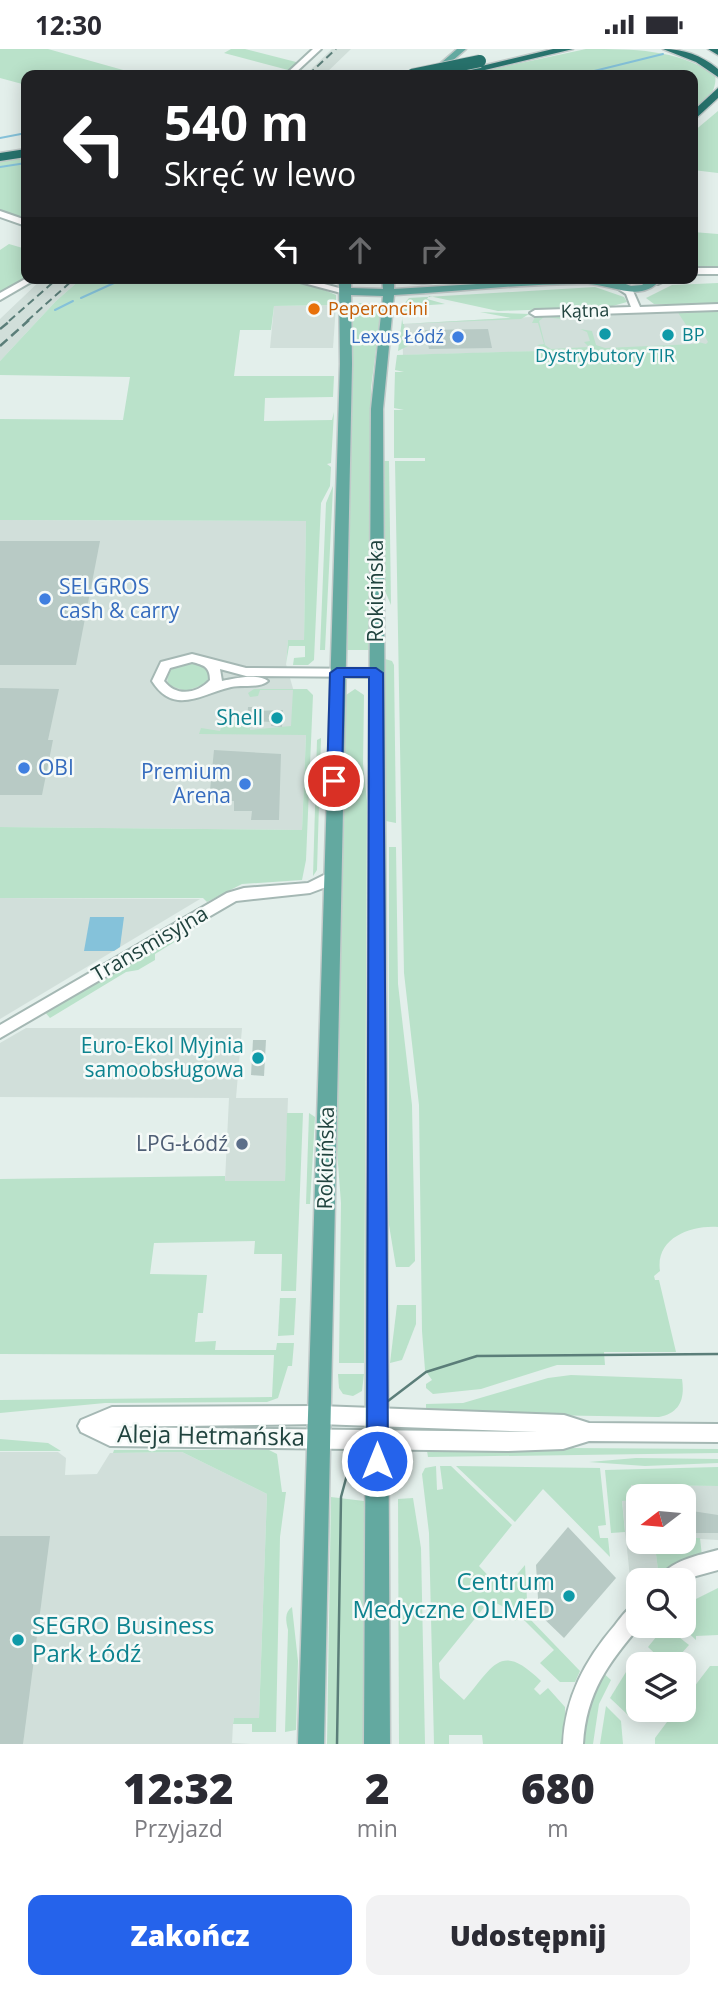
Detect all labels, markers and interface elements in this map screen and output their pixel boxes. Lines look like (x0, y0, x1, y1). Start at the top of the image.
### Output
text: 12:30 (35, 7, 102, 43)
text: 540 m (164, 89, 309, 155)
icon: left (49, 98, 140, 189)
text: Skręć w lewo (164, 152, 356, 195)
icon: left (268, 231, 306, 269)
icon: ahead (341, 231, 379, 269)
icon: right (414, 231, 452, 269)
place label: Peperoncini (328, 296, 428, 320)
street label: Kątna (560, 297, 610, 323)
marker: Peperoncini (306, 301, 322, 317)
place label: BP (682, 322, 704, 346)
place label: Lexus Łódź (351, 324, 444, 348)
marker: Dystrybutory TIR (597, 326, 613, 342)
marker: BP (660, 327, 676, 343)
marker: Lexus Łódź (450, 329, 466, 345)
place label: Dystrybutory TIR (535, 343, 675, 367)
street label: Rokicińska (361, 540, 389, 642)
place label: SELGROS cash & carry (59, 572, 180, 624)
marker: SELGROS cash & carry (37, 591, 53, 607)
place label: Shell (216, 703, 263, 731)
marker: Shell (269, 710, 285, 726)
pin (304, 751, 364, 811)
place label: OBI (38, 753, 74, 781)
place label: Premium Arena (141, 757, 231, 809)
marker: OBI (16, 760, 32, 776)
icon: arrive (315, 762, 353, 800)
marker: Premium Arena (237, 776, 253, 792)
street label: Transmisyjna (86, 899, 213, 988)
place label: Euro-Ekol Myjnia samoobsługowa (81, 1031, 244, 1083)
marker: Euro-Ekol Myjnia samoobsługowa (250, 1050, 266, 1066)
street label: Rokicińska (310, 1106, 340, 1210)
place label: LPG-Łódź (136, 1129, 228, 1157)
marker: LPG-Łódź (234, 1136, 250, 1152)
street label: Aleja Hetmańska (117, 1416, 305, 1453)
position arrow (340, 1424, 414, 1498)
north arrow (626, 1484, 696, 1554)
map controls (626, 1484, 696, 1722)
place label: Centrum Medyczne OLMED (353, 1564, 555, 1625)
button: search (626, 1568, 696, 1638)
marker: Centrum Medyczne OLMED (561, 1588, 577, 1604)
place label: SEGRO Business Park Łódź (32, 1608, 214, 1669)
marker: SEGRO Business Park Łódź (10, 1632, 26, 1648)
button: layers (626, 1652, 696, 1722)
text: 12:32 (123, 1759, 234, 1816)
text: 2 (365, 1759, 390, 1816)
text: 680 (521, 1759, 595, 1816)
text: Przyjazd (134, 1812, 223, 1844)
text: min (357, 1812, 398, 1844)
text: m (547, 1812, 569, 1844)
button: Zakończ (28, 1895, 352, 1975)
button: Udostępnij (366, 1895, 690, 1975)

